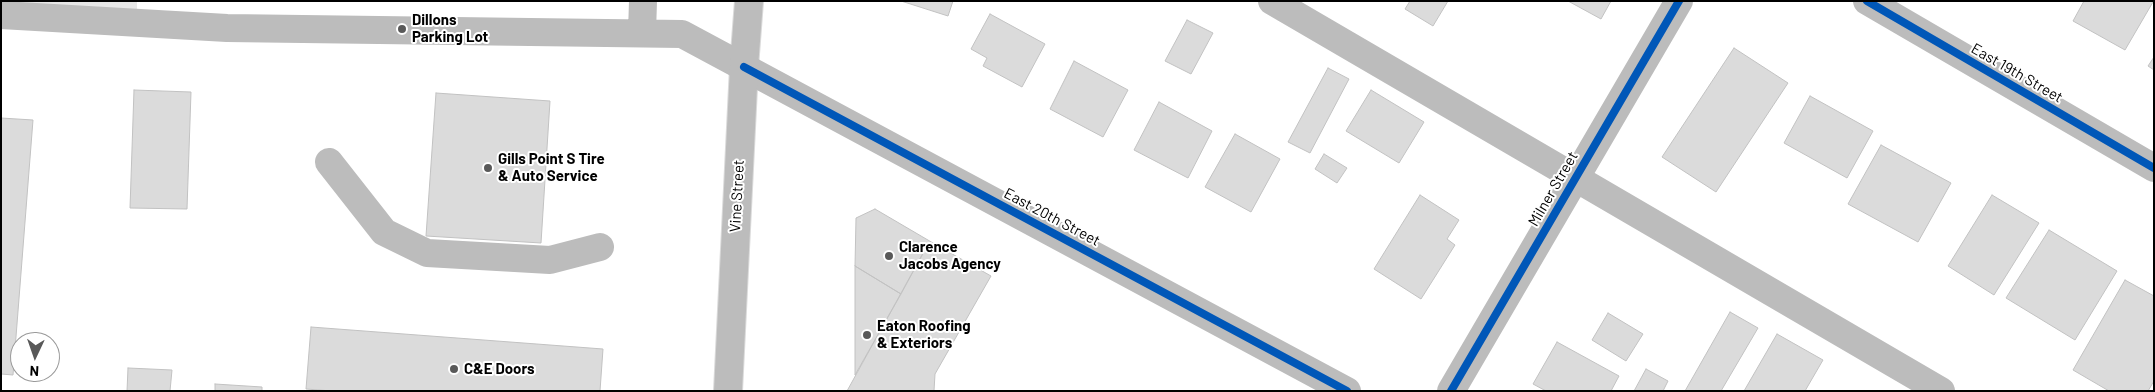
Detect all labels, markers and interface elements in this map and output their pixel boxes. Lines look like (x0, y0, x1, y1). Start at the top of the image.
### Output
place label: Dillons Parking Lot (412, 11, 488, 46)
marker: Dillons Parking Lot (396, 23, 408, 35)
street label: East 19th Street (1968, 39, 2066, 107)
street label: Milner Street (1524, 148, 1582, 230)
place label: Gills Point S Tire & Auto Service (498, 150, 605, 185)
street label: Vine Street (726, 159, 748, 233)
marker: Gills Point S Tire & Auto Service (482, 162, 494, 174)
street label: East 20th Street (1001, 184, 1103, 250)
place label: Clarence Jacobs Agency (899, 238, 1001, 273)
marker: Clarence Jacobs Agency (883, 250, 895, 262)
place label: Eaton Roofing & Exteriors (877, 317, 971, 352)
marker: Eaton Roofing & Exteriors (861, 329, 873, 341)
north arrow (10, 332, 60, 382)
place label: C&E Doors (464, 360, 535, 378)
text: N (29, 363, 39, 380)
marker: C&E Doors (448, 363, 460, 375)

